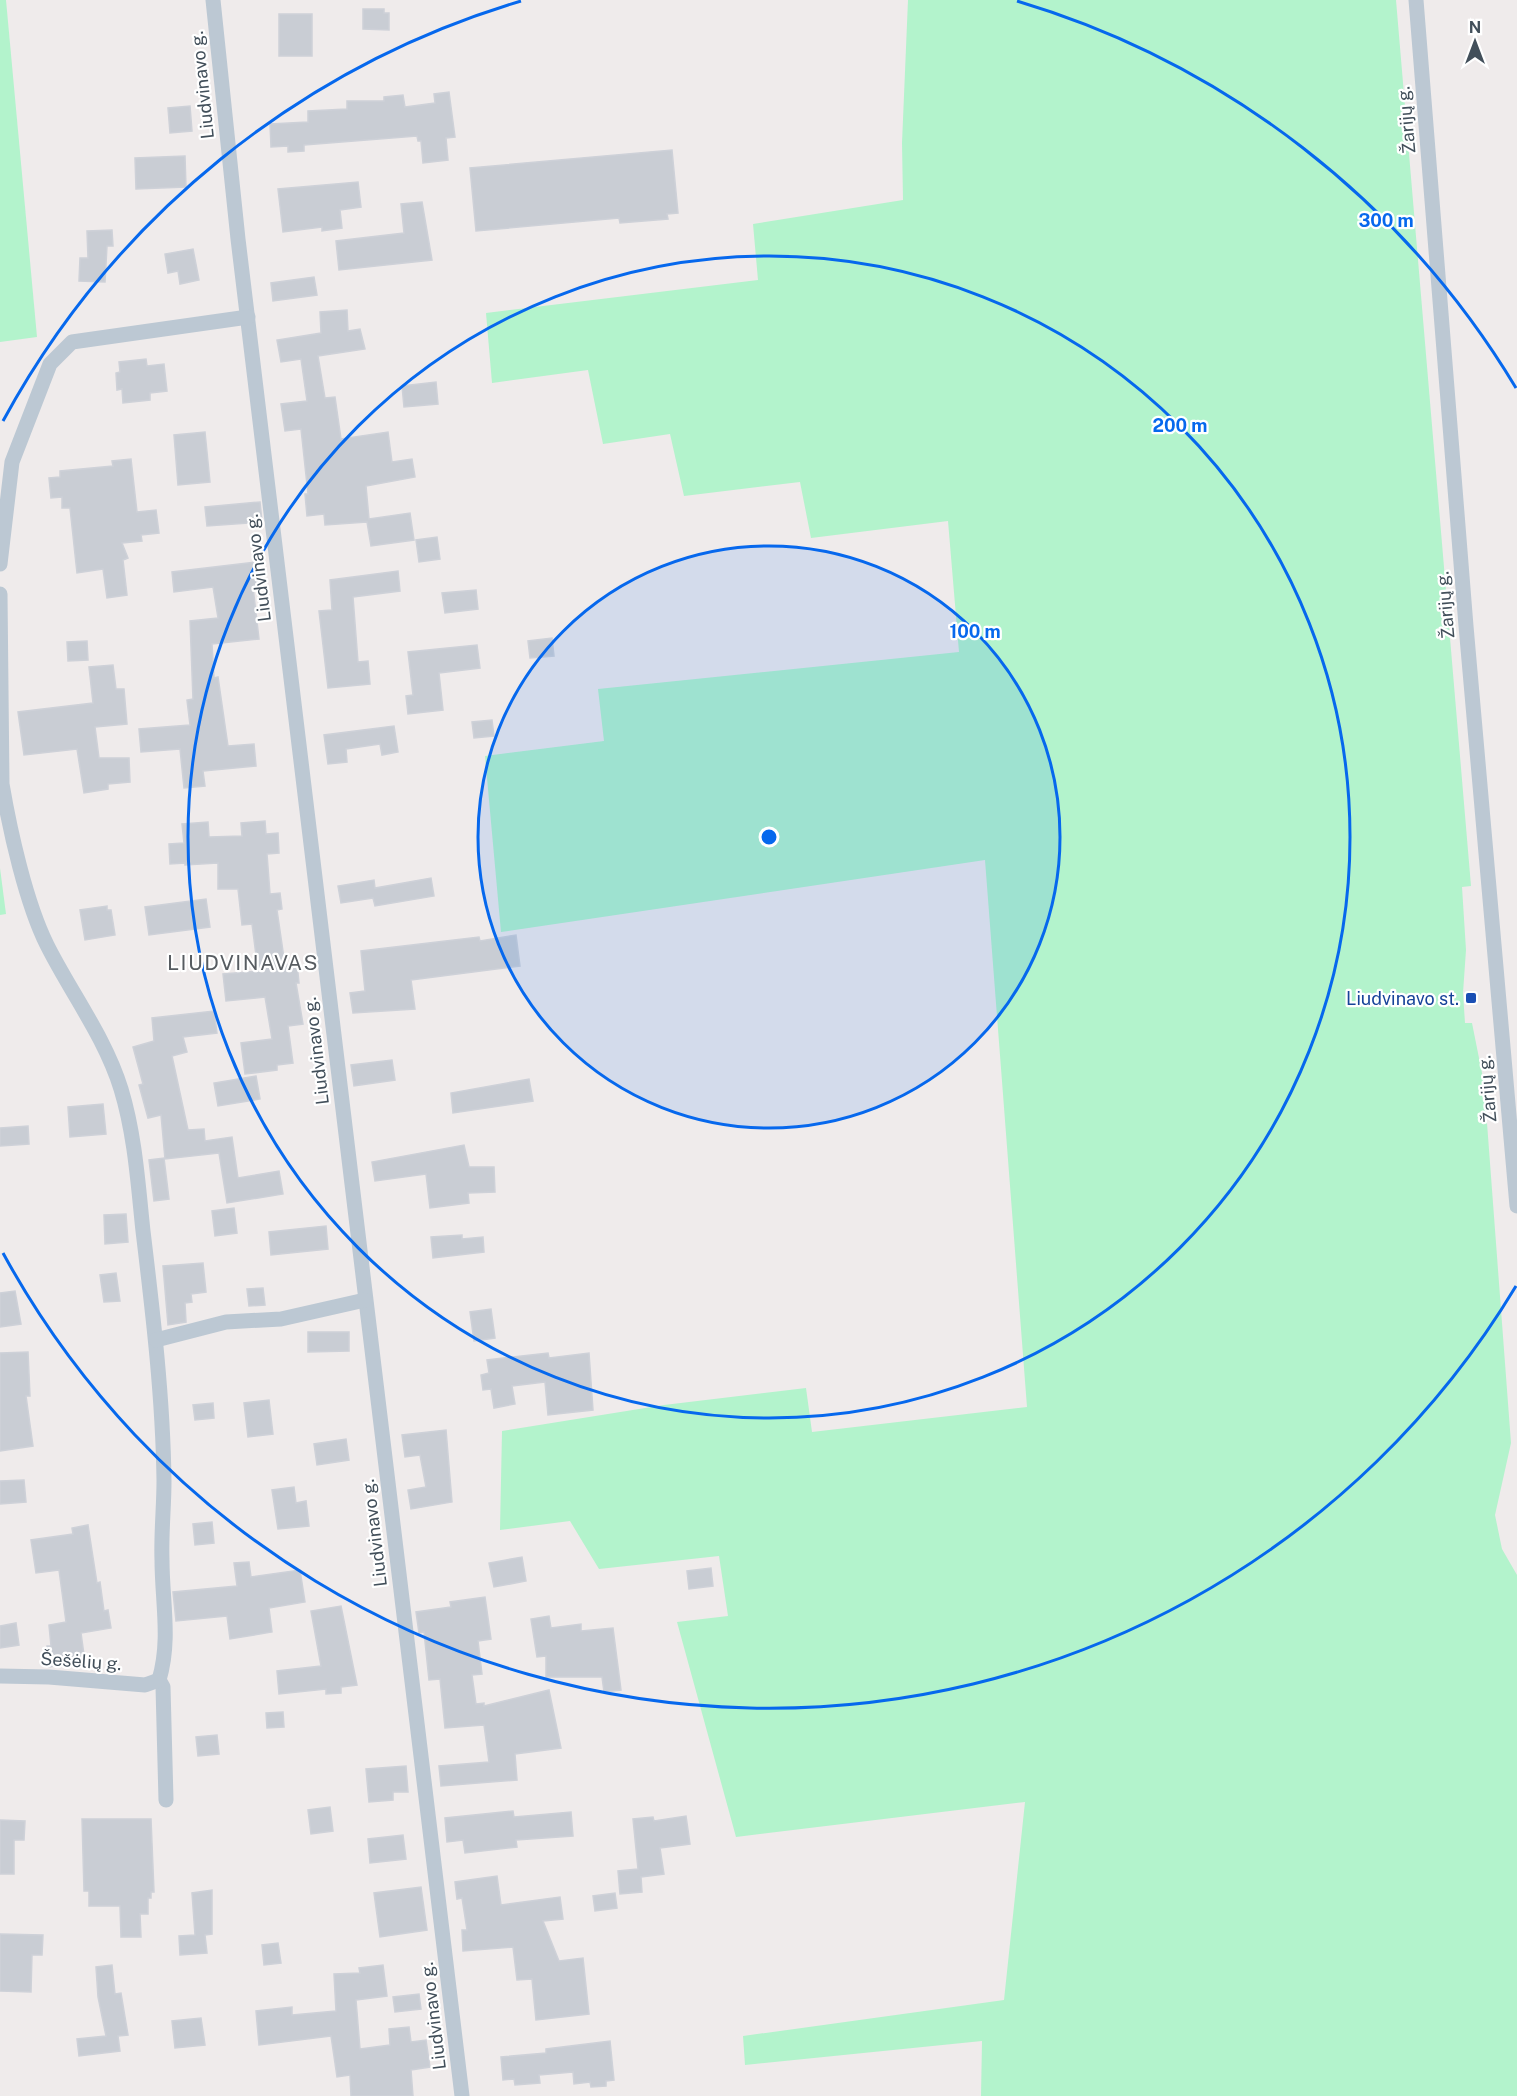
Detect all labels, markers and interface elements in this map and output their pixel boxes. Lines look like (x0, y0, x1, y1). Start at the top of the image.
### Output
north arrow (1445, 12, 1505, 72)
text: N (1469, 18, 1481, 37)
street label: Liudvinavo g. (186, 30, 218, 140)
street label: Žarijų g. (1393, 85, 1419, 155)
text: 300 m (1358, 210, 1414, 231)
text: 200 m (1153, 415, 1207, 436)
street label: Liudvinavo g. (241, 513, 275, 623)
street label: Žarijų g. (1432, 570, 1458, 640)
text: 100 m (949, 621, 1001, 642)
centre of rings (759, 827, 779, 847)
district label: LIUDVINAVAS (167, 950, 319, 975)
place label: Liudvinavo st. (1346, 988, 1459, 1009)
marker: Liudvinavo st. (1464, 991, 1478, 1005)
street label: Liudvinavo g. (299, 996, 333, 1106)
street label: Žarijų g. (1474, 1054, 1500, 1124)
street label: Liudvinavo g. (357, 1478, 391, 1588)
street label: Šešėlių g. (40, 1648, 122, 1674)
street label: Liudvinavo g. (416, 1961, 450, 2071)

